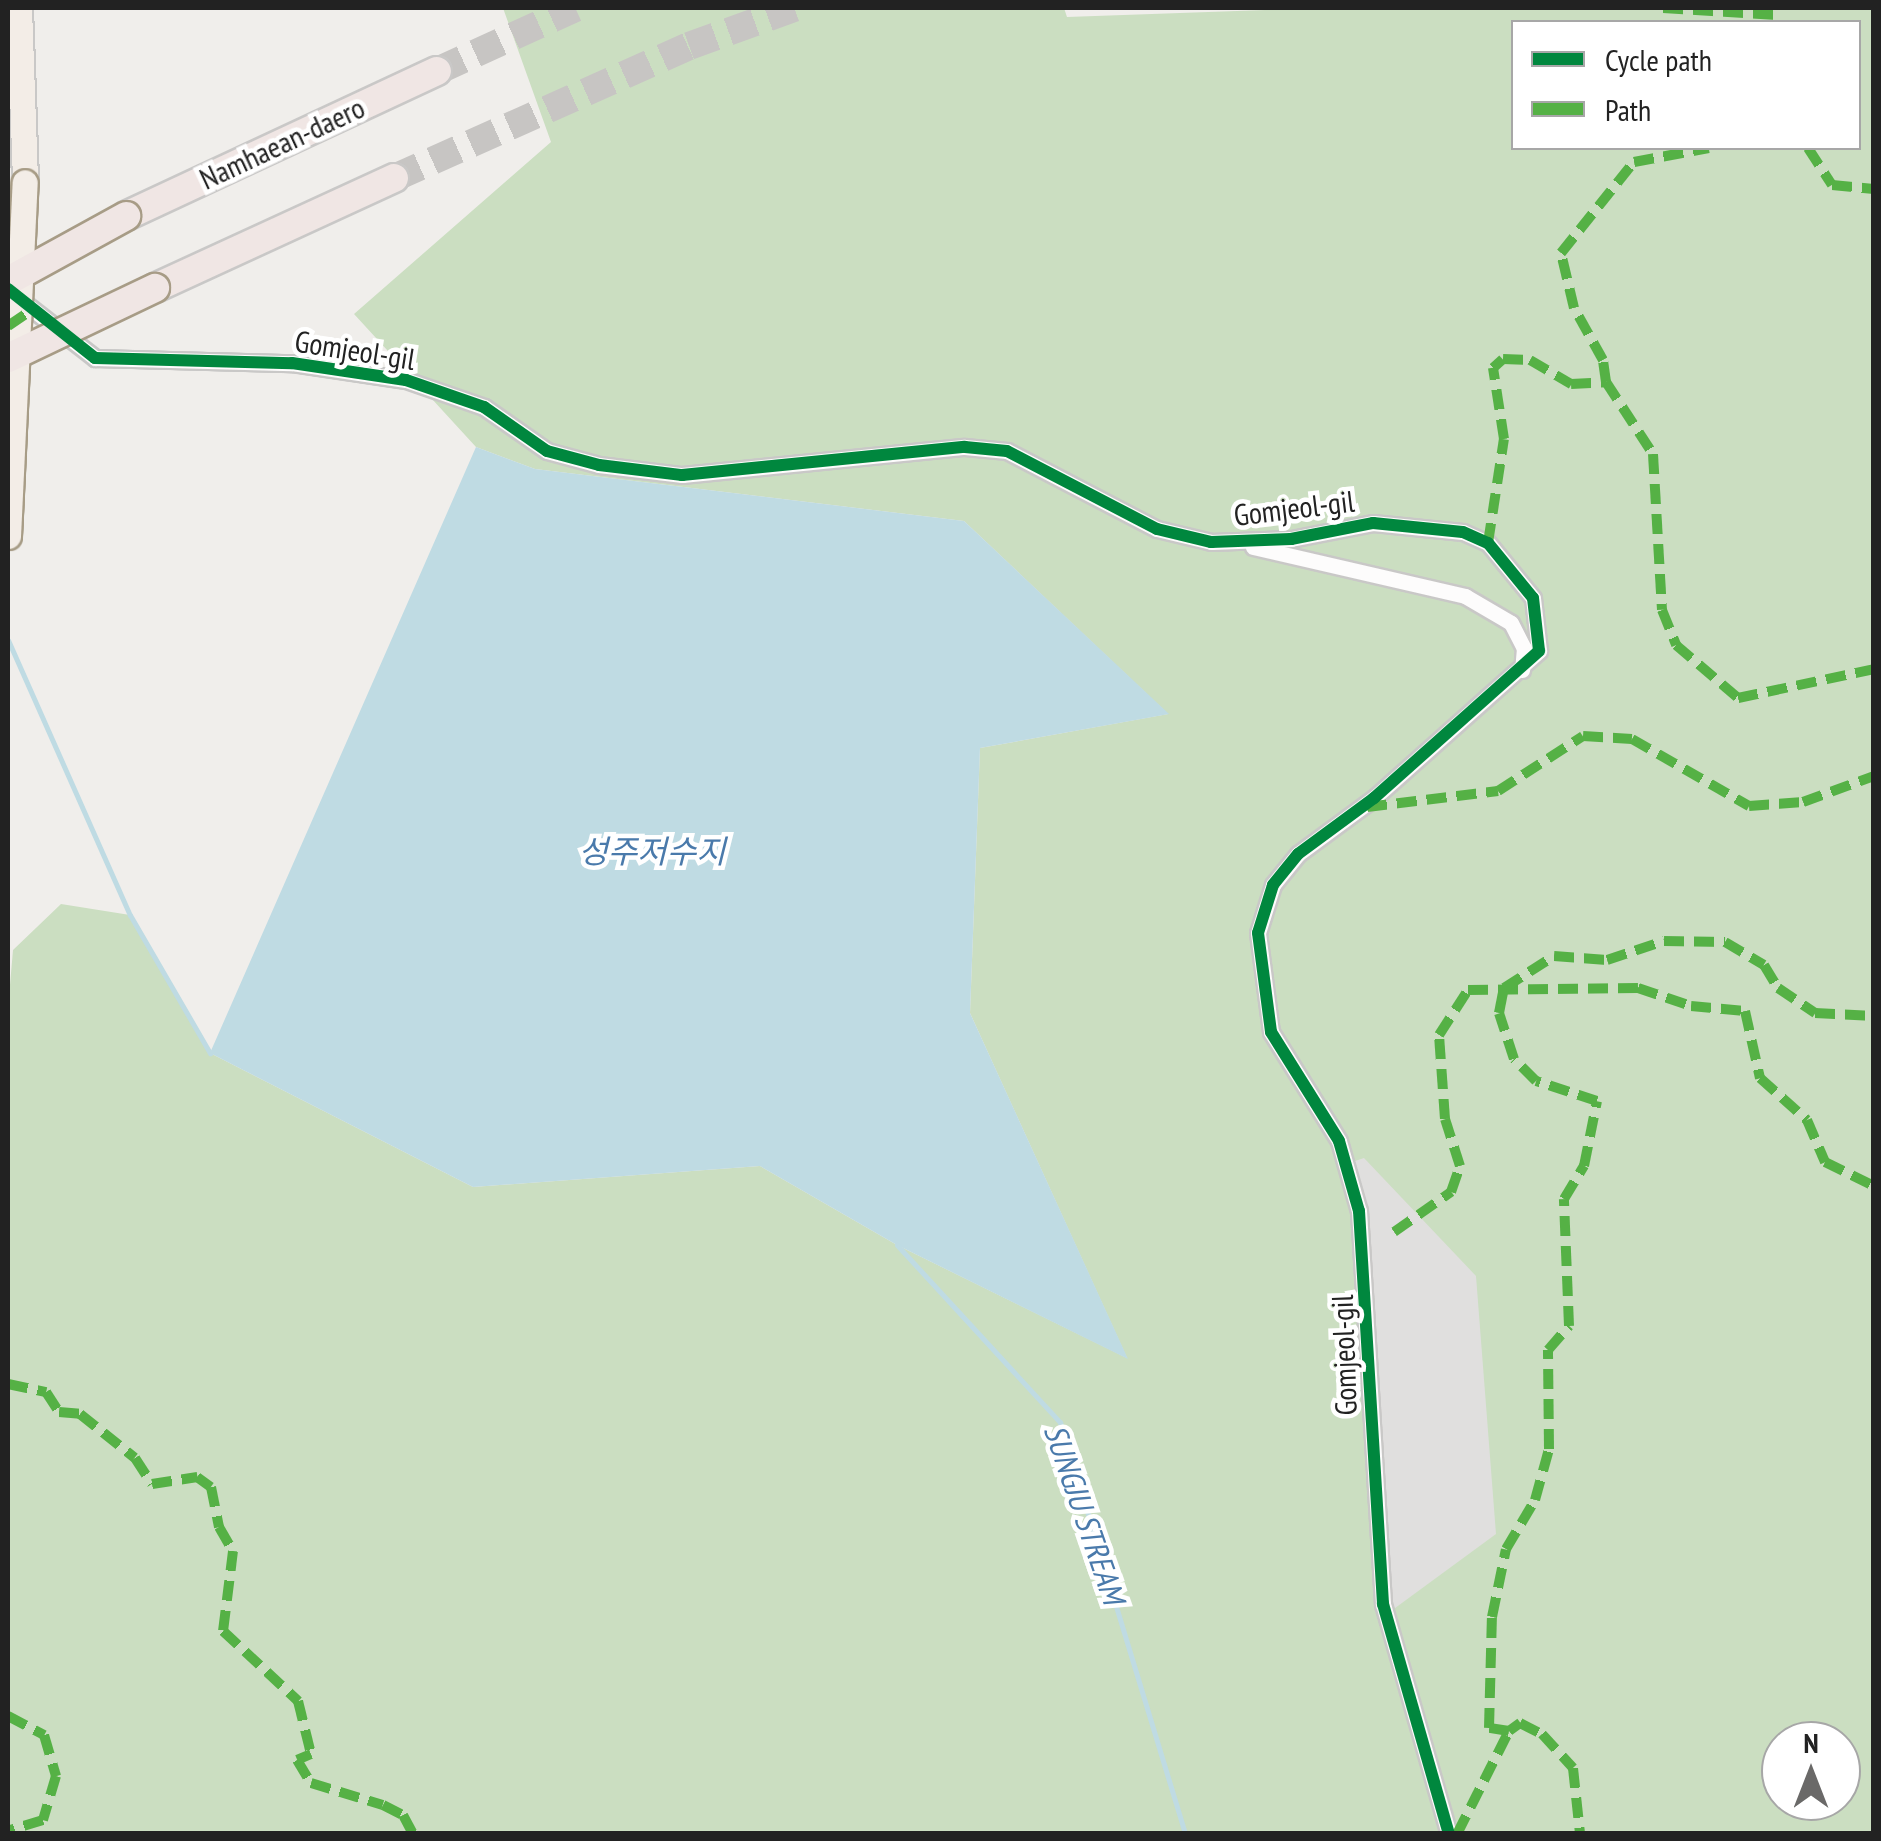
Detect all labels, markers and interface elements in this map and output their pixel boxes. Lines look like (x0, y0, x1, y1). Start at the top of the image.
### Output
legend (1511, 20, 1861, 150)
text: Cycle path (1605, 40, 1712, 79)
street label: Namhaean-daero (194, 89, 370, 197)
text: Path (1605, 90, 1651, 129)
street label: Gomjeol-gil (292, 323, 418, 377)
street label: Gomjeol-gil (1232, 483, 1356, 533)
water label: 성주저수지 (578, 832, 726, 870)
street label: Gomjeol-gil (1324, 1294, 1364, 1416)
water label: SUNGJU STREAM (1036, 1419, 1134, 1609)
north arrow (1761, 1721, 1861, 1821)
text: N (1803, 1724, 1819, 1761)

